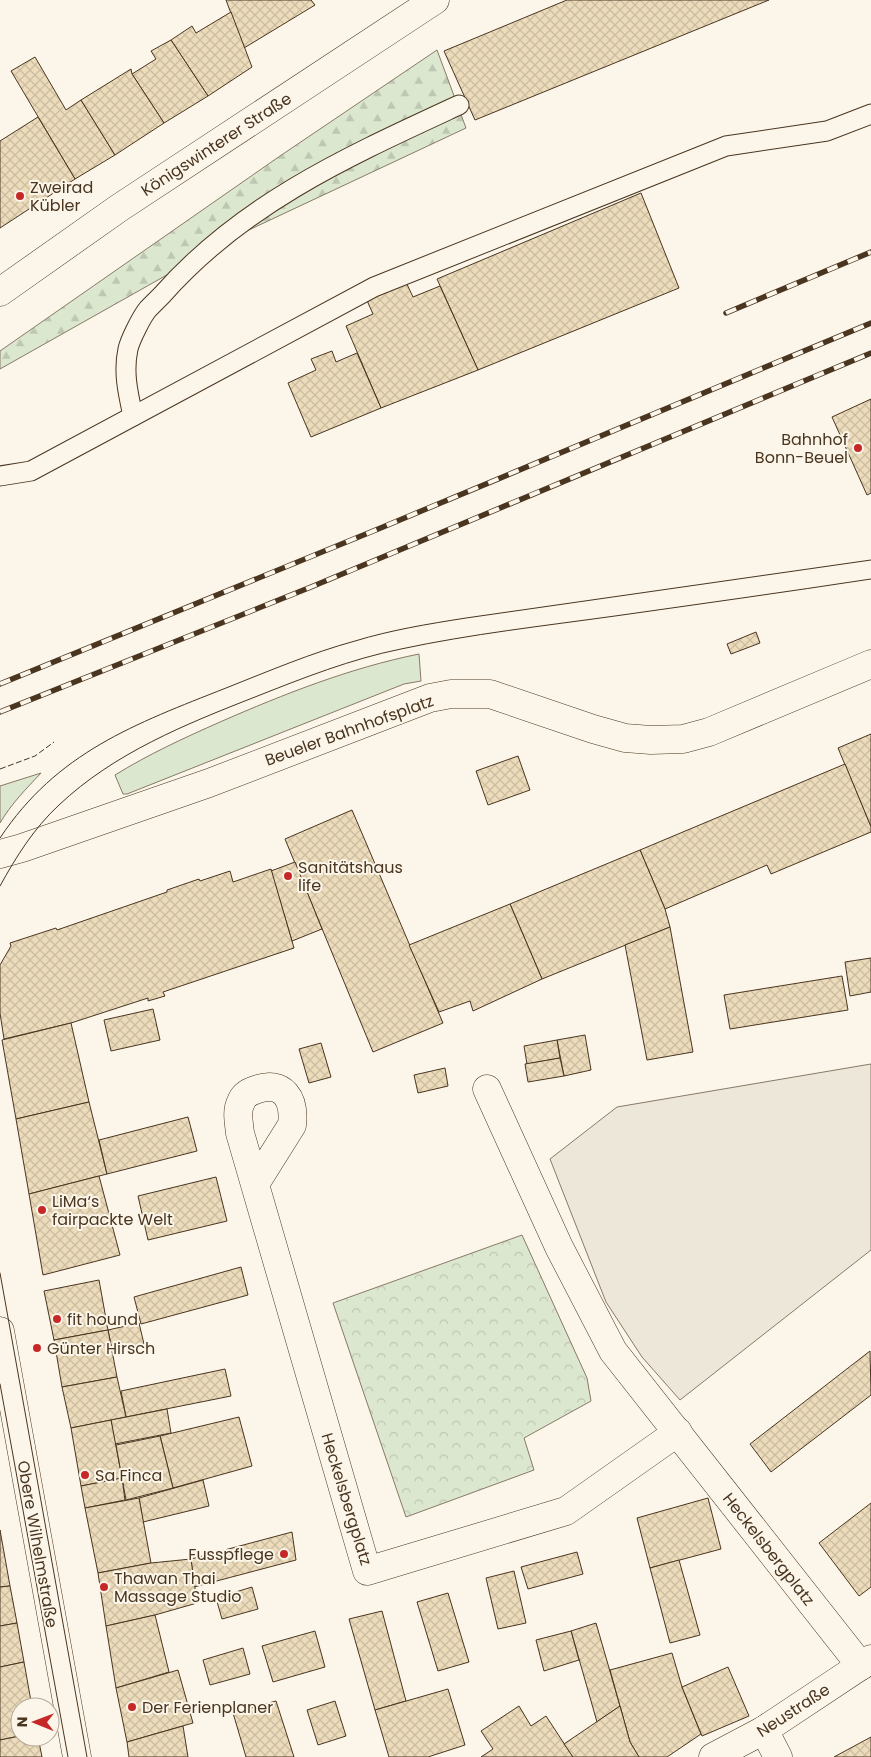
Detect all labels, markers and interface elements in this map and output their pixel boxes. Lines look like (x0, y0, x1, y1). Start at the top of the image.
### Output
street label: Königswinterer Straße (137, 87, 296, 202)
place label: Zweirad Kübler (30, 176, 93, 217)
marker: Zweirad Kübler (14, 190, 26, 202)
place label: Bahnhof Bonn-Beuel (755, 428, 848, 469)
marker: Bahnhof Bonn-Beuel (852, 442, 864, 454)
street label: Beueler Bahnhofsplatz (262, 689, 437, 772)
place label: Sanitätshaus life (298, 856, 403, 897)
marker: Sanitätshaus life (282, 870, 294, 882)
place label: LiMa‘s fairpackte Welt (52, 1190, 173, 1231)
marker: LiMa‘s fairpackte Welt (36, 1204, 48, 1216)
place label: fit hound (67, 1308, 138, 1331)
marker: fit hound (51, 1313, 63, 1325)
place label: Günter Hirsch (47, 1337, 155, 1360)
marker: Günter Hirsch (31, 1342, 43, 1354)
street label: Heckelsbergplatz (315, 1430, 378, 1568)
street label: Obere Wilhelmstraße (11, 1459, 64, 1630)
place label: Sa Finca (95, 1464, 162, 1487)
marker: Sa Finca (79, 1469, 91, 1481)
street label: Heckelsbergplatz (717, 1488, 820, 1611)
place label: Fusspflege (188, 1543, 274, 1566)
marker: Fusspflege (278, 1548, 290, 1560)
place label: Thawan Thai Massage Studio (114, 1567, 242, 1608)
marker: Thawan Thai Massage Studio (98, 1581, 110, 1593)
street label: Neustraße (752, 1678, 834, 1743)
place label: Der Ferienplaner (142, 1696, 273, 1719)
north arrow (10, 1697, 60, 1747)
marker: Der Ferienplaner (126, 1701, 138, 1713)
text: N (12, 1716, 32, 1727)

